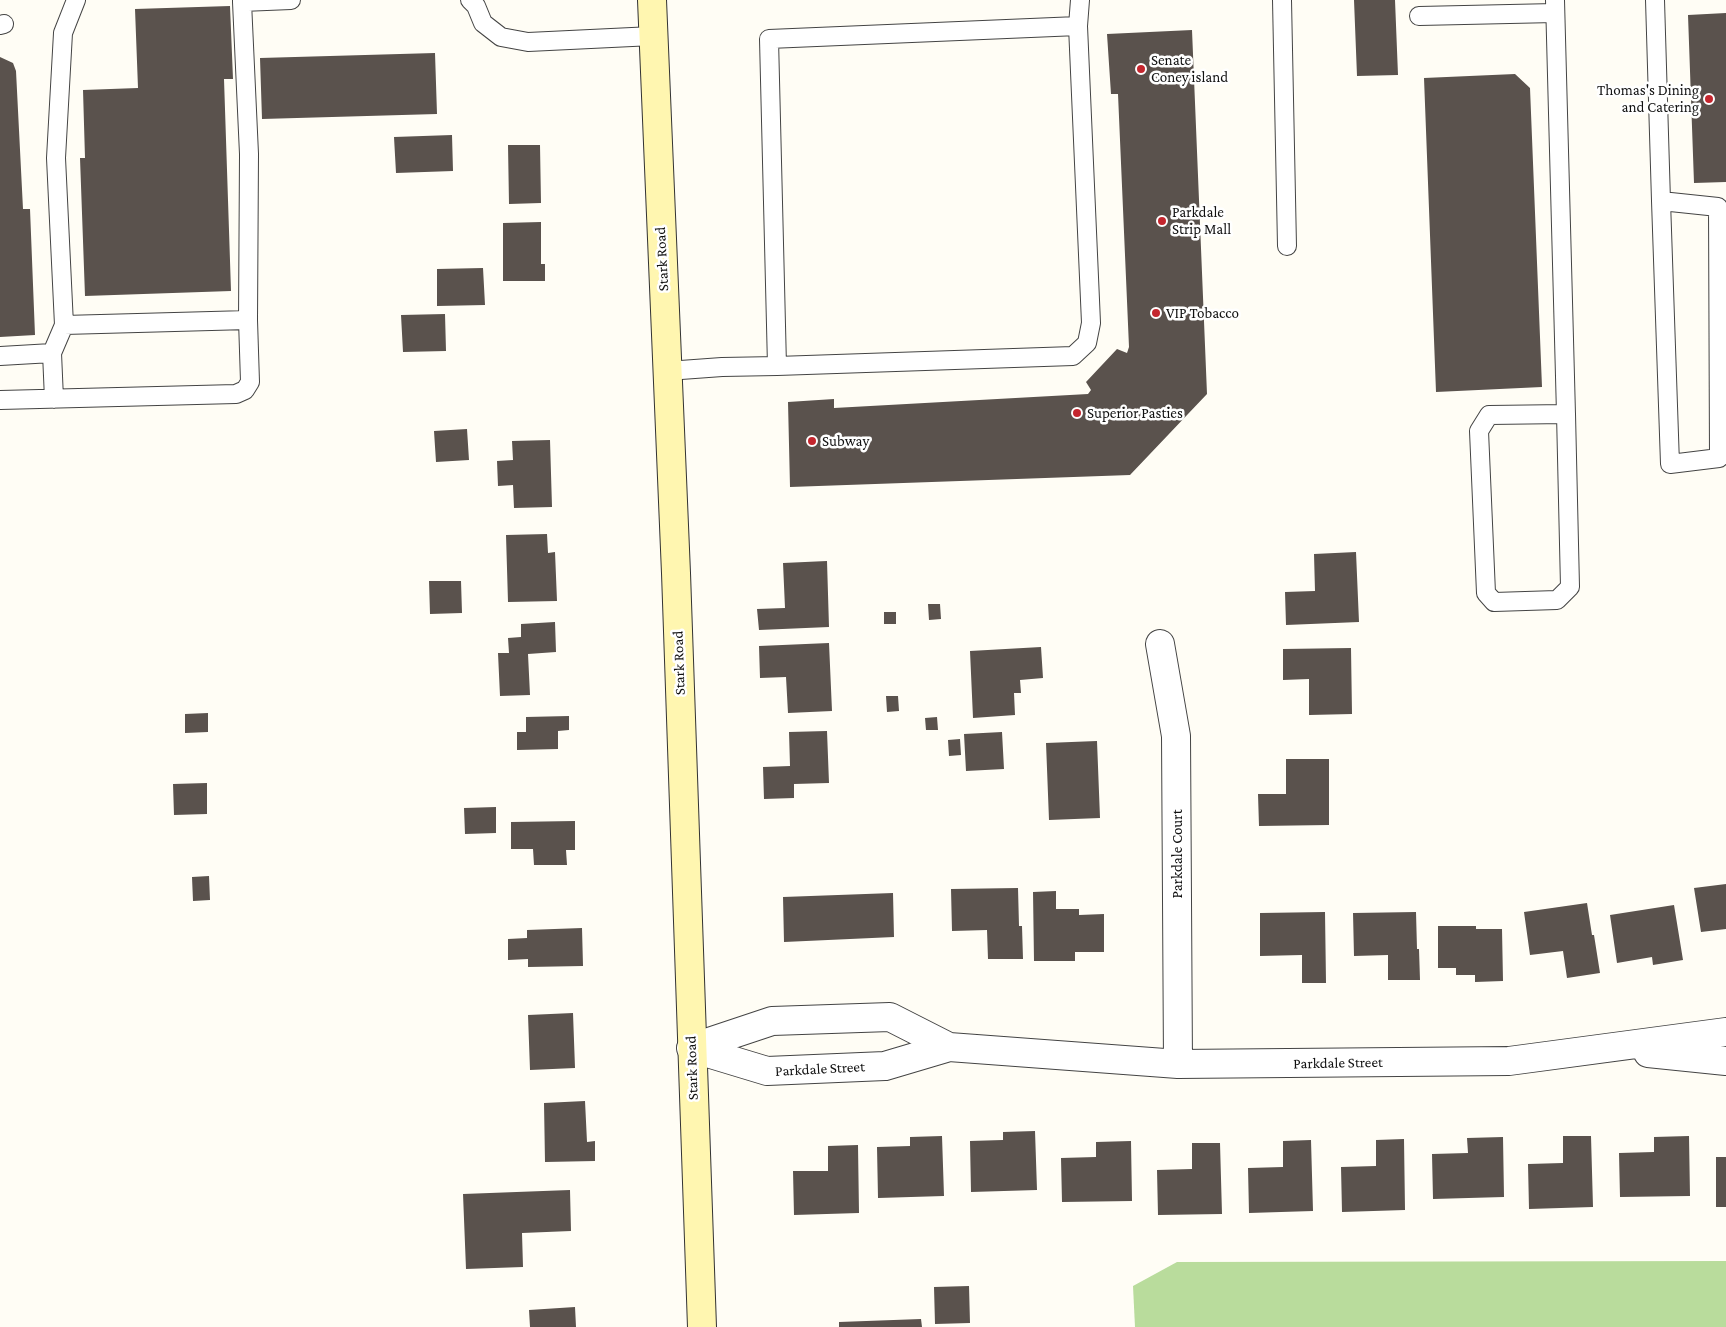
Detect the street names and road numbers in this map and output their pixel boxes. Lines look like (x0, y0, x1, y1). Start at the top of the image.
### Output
street label: Stark Road (651, 226, 673, 292)
street label: Stark Road (669, 630, 689, 696)
street label: Parkdale Court (1168, 809, 1186, 899)
street label: Stark Road (682, 1035, 702, 1101)
street label: Parkdale Street (1293, 1053, 1383, 1073)
street label: Parkdale Street (775, 1058, 865, 1080)

